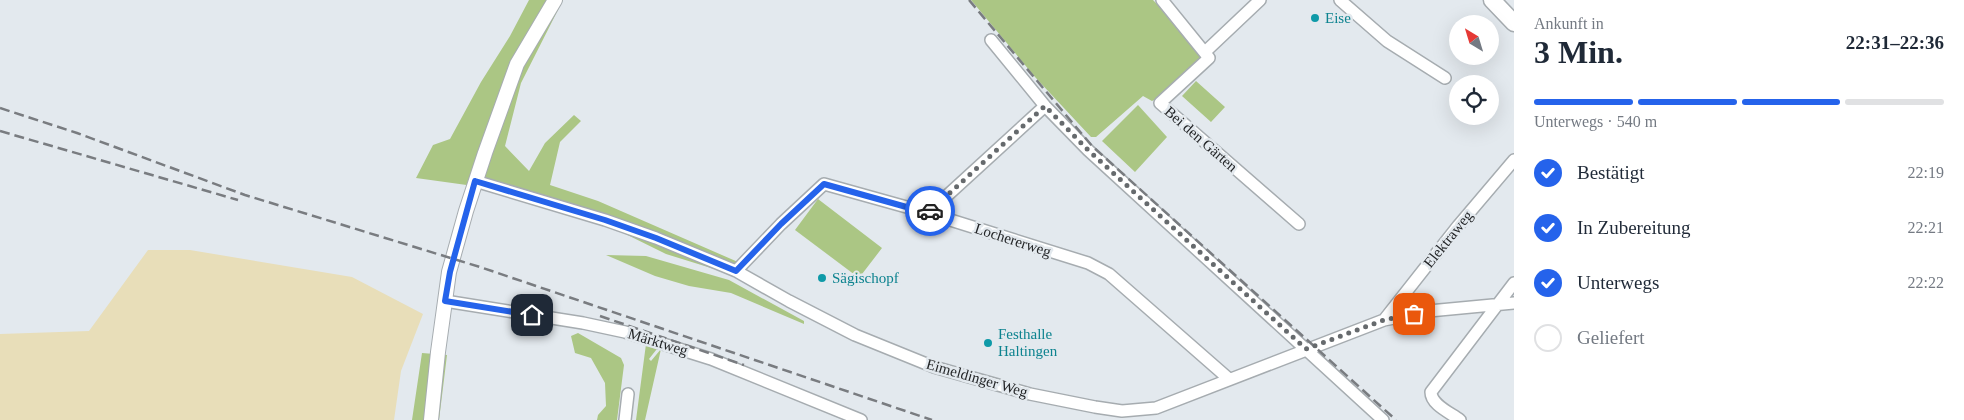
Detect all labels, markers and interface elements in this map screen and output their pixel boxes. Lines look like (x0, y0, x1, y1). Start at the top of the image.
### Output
place label: Eise (1325, 10, 1351, 26)
marker: Eise (1309, 12, 1321, 24)
north arrow (1449, 15, 1499, 65)
map controls (1449, 15, 1499, 125)
text: Ankunft in (1534, 15, 1604, 32)
text: 22:31–22:36 (1846, 32, 1944, 53)
text: 3 Min. (1534, 34, 1623, 70)
button: locate (1449, 75, 1499, 125)
street label: Bei den Gärten (1161, 103, 1241, 175)
text: Unterwegs · 540 m (1534, 113, 1657, 130)
icon: check (1534, 159, 1562, 187)
text: Bestätigt (1577, 162, 1645, 183)
text: 22:19 (1908, 164, 1944, 181)
courier (905, 186, 955, 236)
icon: car (916, 197, 944, 225)
street label: Elektraweg (1420, 207, 1476, 271)
icon: check (1534, 214, 1562, 242)
text: In Zubereitung (1577, 217, 1690, 238)
text: 22:21 (1908, 219, 1944, 236)
street label: Lochererweg (973, 220, 1054, 260)
icon: check (1534, 269, 1562, 297)
place label: Sägischopf (832, 270, 899, 286)
marker: Sägischopf (816, 272, 828, 284)
text: Unterwegs (1577, 272, 1659, 293)
text: 22:22 (1908, 274, 1944, 291)
pin (1393, 293, 1435, 335)
pin (511, 294, 553, 336)
icon: bag (1400, 300, 1428, 328)
icon: home (518, 301, 546, 329)
street label: Märktweg (626, 325, 690, 359)
place label: Festhalle Haltingen (998, 326, 1058, 359)
text: Geliefert (1577, 327, 1645, 348)
marker: Festhalle Haltingen (982, 337, 994, 349)
street label: Eimeldinger Weg (924, 356, 1030, 400)

